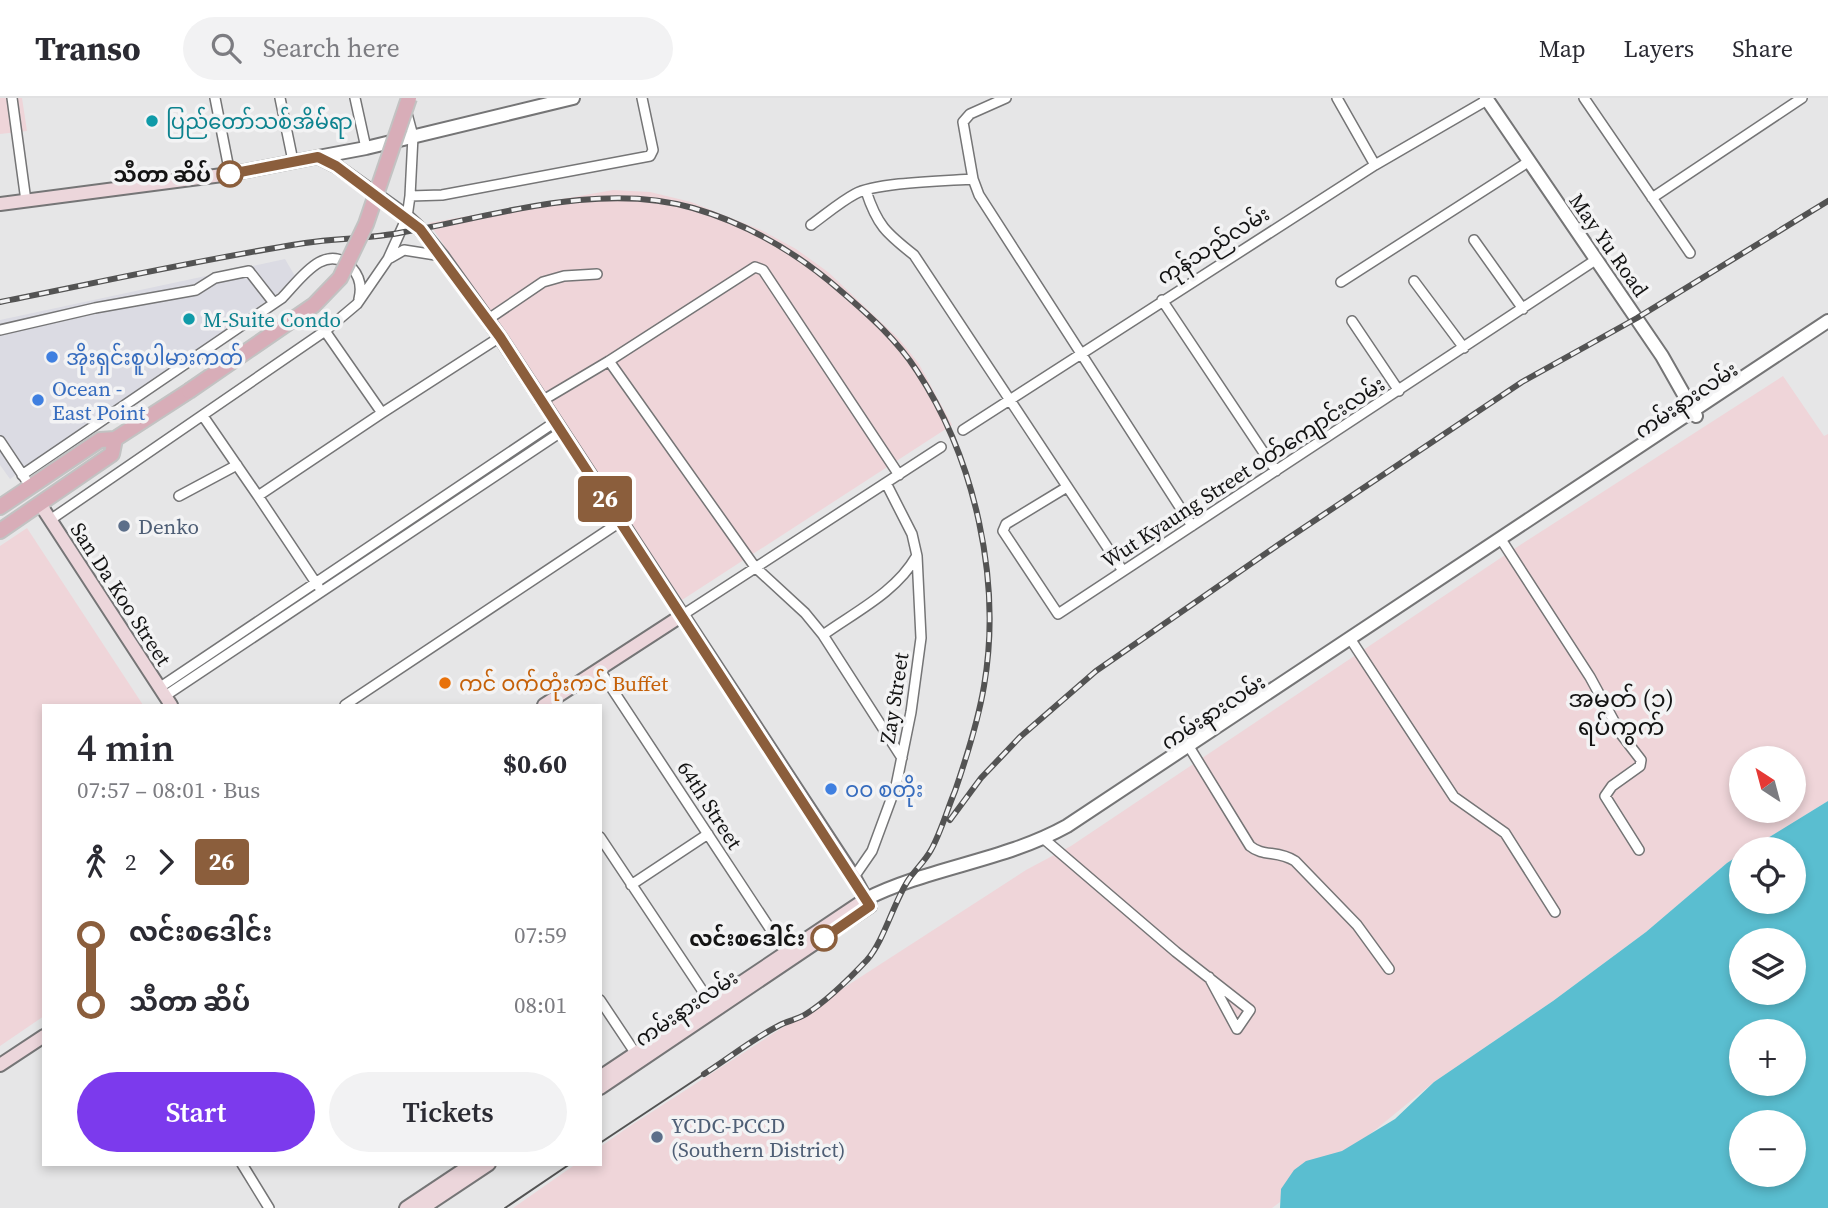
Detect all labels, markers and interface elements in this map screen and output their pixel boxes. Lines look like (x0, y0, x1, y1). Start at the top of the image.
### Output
search box (183, 17, 673, 80)
text: Transo (35, 26, 141, 71)
icon: search (207, 29, 245, 67)
text: Search here (263, 30, 400, 66)
text: Map (1539, 32, 1586, 65)
text: Layers (1624, 32, 1694, 65)
text: Share (1732, 32, 1793, 65)
place label: ပြည်တော်သစ်အိမ််ရာ (166, 106, 353, 139)
marker: ပြည်တော်သစ်အိမ််ရာ (144, 113, 160, 129)
place label: သီတာ ဆိပ် (113, 159, 211, 189)
marker: သီတာ ဆိပ် (217, 161, 243, 187)
street label: May Yu Road (1563, 187, 1655, 303)
street label: ကုန်သည်လမ်း (1151, 198, 1276, 294)
place label: M-Suite Condo (203, 305, 341, 334)
marker: M-Suite Condo (181, 311, 197, 327)
place label: အိုးရှင်းစူပါမားကတ် (66, 342, 243, 375)
marker: အိုးရှင်းစူပါမားကတ် (44, 349, 60, 365)
street label: ကမ်းနားလမ်း (1628, 354, 1745, 448)
street label: Wut Kyaung Street ဝတ်ကျောင်းလမ်း (1095, 368, 1392, 578)
place label: Ocean - East Point (52, 374, 146, 427)
marker: Ocean - East Point (30, 392, 46, 408)
line badge: 26 (574, 476, 636, 522)
text: 26 (592, 482, 618, 515)
place label: Denko (138, 512, 199, 541)
street label: San Da Koo Street (64, 517, 178, 671)
marker: Denko (116, 518, 132, 534)
street label: Zay Street (872, 650, 916, 746)
street label: ကမ်းနားလမ်း (1155, 667, 1272, 759)
place label: ကင် ဝက်တုံးကင် Buffet (459, 668, 668, 701)
marker: ကင် ဝက်တုံးကင် Buffet (437, 675, 453, 691)
district label: အမှတ် (၁) ရပ်ကွက် (1568, 682, 1674, 746)
text: 4 min (77, 722, 175, 774)
text: $0.60 (503, 746, 567, 782)
north arrow (1729, 746, 1806, 822)
map controls (1729, 746, 1806, 1187)
street label: 64th Street (671, 755, 749, 855)
text: 07:57 – 08:01 · Bus (77, 774, 260, 806)
place label: ဝဝ စတိုး (845, 774, 923, 807)
marker: ဝဝ စတိုး (823, 781, 839, 797)
button: locate (1729, 837, 1806, 914)
icon: walk (77, 843, 115, 881)
icon: forward (147, 843, 185, 881)
text: 26 (209, 845, 235, 878)
text: 2 (125, 846, 137, 878)
text: လင်းစဒေါင်း (129, 914, 272, 950)
text: 07:59 (514, 919, 567, 951)
place label: လင်းစဒေါင်း (689, 923, 805, 953)
marker: လင်းစဒေါင်း (811, 925, 837, 951)
button: layers (1729, 928, 1806, 1005)
street label: ကမ်းနားလမ်း (628, 962, 745, 1056)
text: သီတာ ဆိပ် (129, 984, 250, 1020)
text: 08:01 (514, 989, 567, 1021)
button: + (1729, 1019, 1806, 1096)
button: Start (77, 1072, 315, 1152)
button: Tickets (329, 1072, 567, 1152)
button: − (1729, 1110, 1806, 1187)
place label: YCDC-PCCD (Southern District) (671, 1111, 845, 1164)
marker: YCDC-PCCD (Southern District) (649, 1129, 665, 1145)

